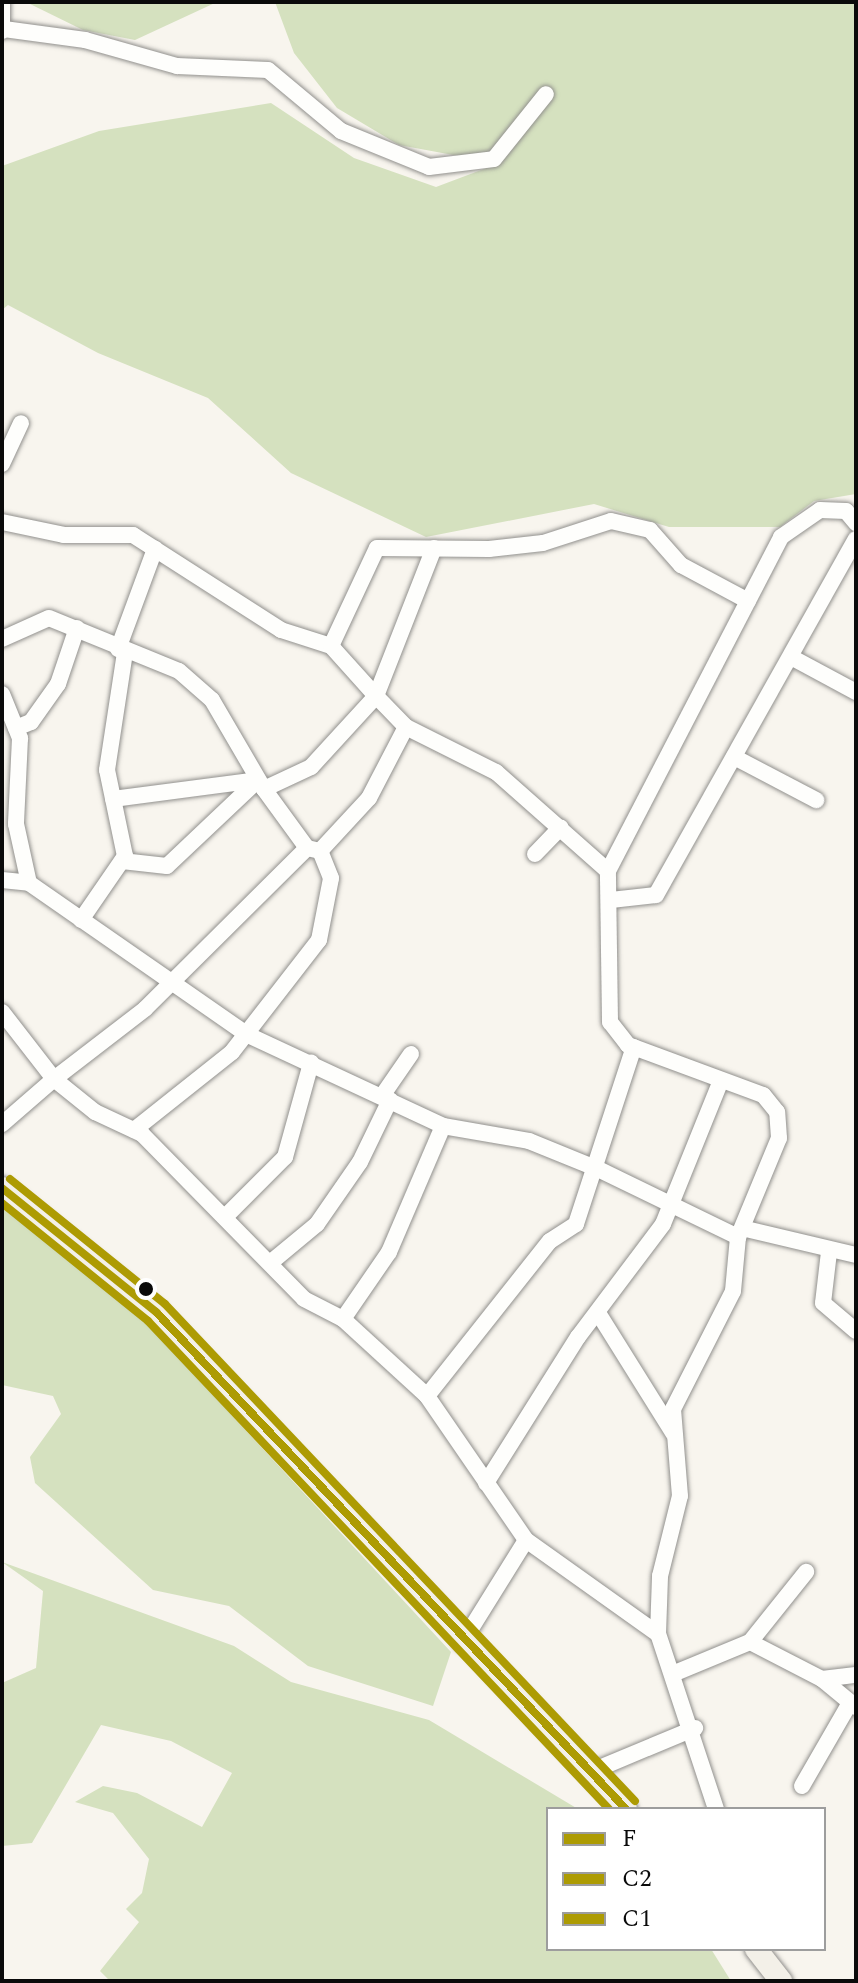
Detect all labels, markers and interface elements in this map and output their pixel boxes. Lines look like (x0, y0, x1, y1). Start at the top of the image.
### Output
unlabelled marker (138, 1281, 154, 1297)
legend (546, 1807, 826, 1951)
text: F (622, 1821, 637, 1857)
text: C2 (622, 1861, 651, 1897)
text: C1 (622, 1901, 651, 1937)

